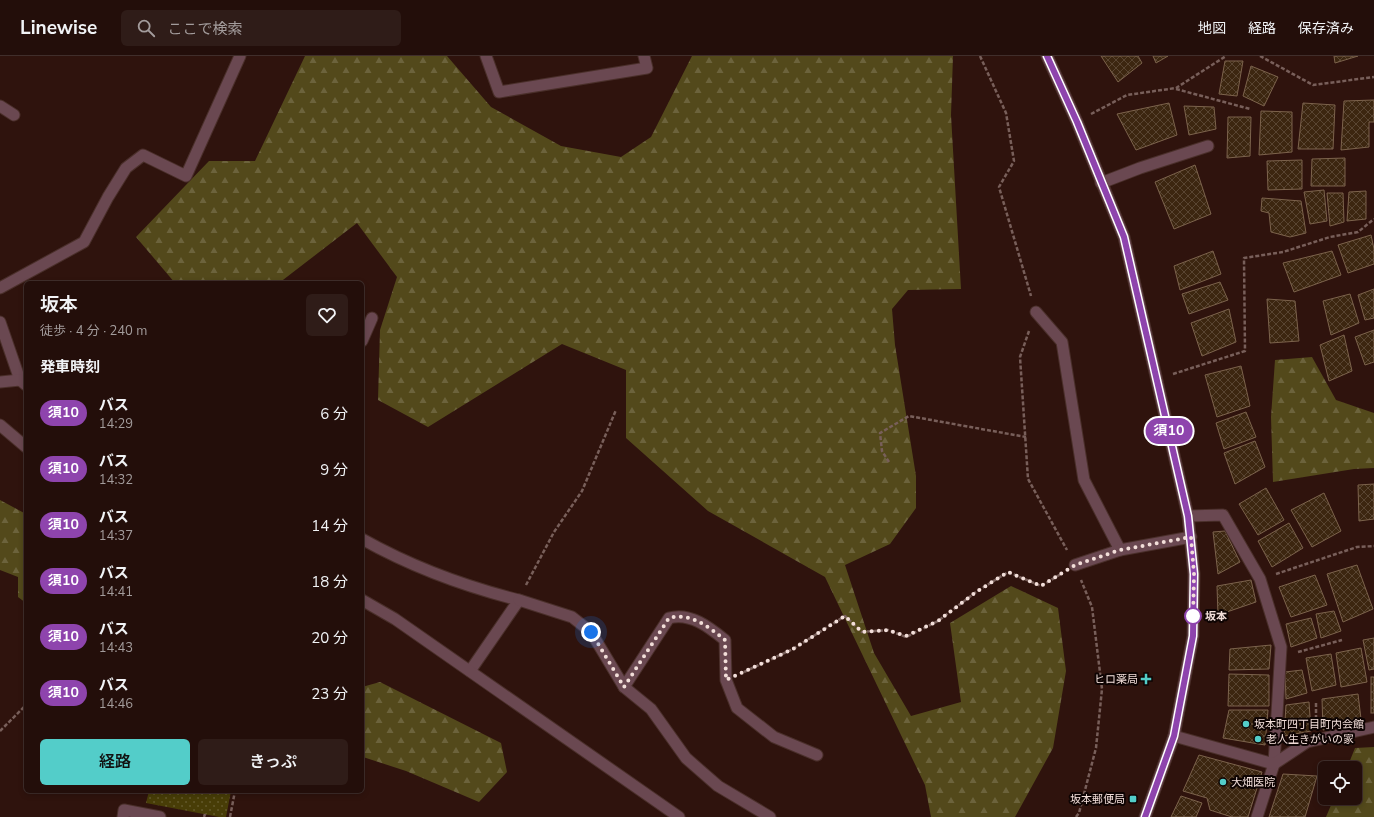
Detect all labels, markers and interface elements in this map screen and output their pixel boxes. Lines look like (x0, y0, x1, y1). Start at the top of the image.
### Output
search box (121, 10, 401, 46)
text: Linewise (20, 15, 97, 41)
icon: search (135, 17, 157, 39)
text: ここで検索 (167, 19, 242, 39)
text: 地図 (1198, 19, 1226, 38)
text: 経路 (1248, 19, 1276, 38)
text: 保存済み (1298, 19, 1354, 38)
text: 坂本 (40, 292, 78, 318)
button: heart (306, 294, 348, 336)
text: 徒歩 · 4 分 · 240 m (40, 322, 147, 340)
text: 発車時刻 (40, 357, 100, 377)
text: バス (99, 395, 129, 415)
text: 須10 (48, 403, 79, 422)
text: 6 分 (320, 404, 348, 424)
text: 14:29 (99, 415, 133, 433)
line badge: 須10 (1146, 418, 1192, 444)
text: 須10 (1154, 421, 1184, 440)
text: バス (99, 451, 129, 471)
text: 須10 (48, 459, 79, 478)
text: 9 分 (320, 460, 348, 480)
text: 14:32 (99, 471, 133, 489)
text: バス (99, 507, 129, 527)
text: 須10 (48, 515, 79, 534)
text: 14 分 (311, 516, 348, 536)
text: 14:37 (99, 527, 133, 545)
text: バス (99, 563, 129, 583)
text: 須10 (48, 571, 79, 590)
text: 18 分 (311, 572, 348, 592)
text: 14:41 (99, 583, 133, 601)
marker: 坂本 (1184, 607, 1202, 625)
place label: 坂本 (1205, 609, 1227, 624)
text: バス (99, 619, 129, 639)
your location (581, 622, 601, 642)
text: 須10 (48, 627, 79, 646)
text: 20 分 (311, 628, 348, 648)
text: 14:43 (99, 639, 133, 657)
place label: ヒロ薬局 (1094, 672, 1138, 687)
marker: ヒロ薬局 (1141, 674, 1151, 684)
text: バス (99, 675, 129, 695)
text: 須10 (48, 683, 79, 702)
text: 23 分 (311, 684, 348, 704)
text: 14:46 (99, 695, 133, 713)
place label: 坂本町四丁目町内会館 (1254, 717, 1364, 732)
marker: 坂本町四丁目町内会館 (1241, 719, 1251, 729)
place label: 老人生きがいの家 (1266, 732, 1354, 747)
marker: 老人生きがいの家 (1253, 734, 1263, 744)
button: 経路 (40, 739, 190, 785)
button: きっぷ (198, 739, 348, 785)
map controls (1318, 761, 1362, 805)
button: locate (1318, 761, 1362, 805)
place label: 大畑医院 (1231, 775, 1275, 790)
marker: 大畑医院 (1218, 777, 1228, 787)
place label: 坂本郵便局 (1070, 792, 1125, 807)
marker: 坂本郵便局 (1128, 794, 1138, 804)

